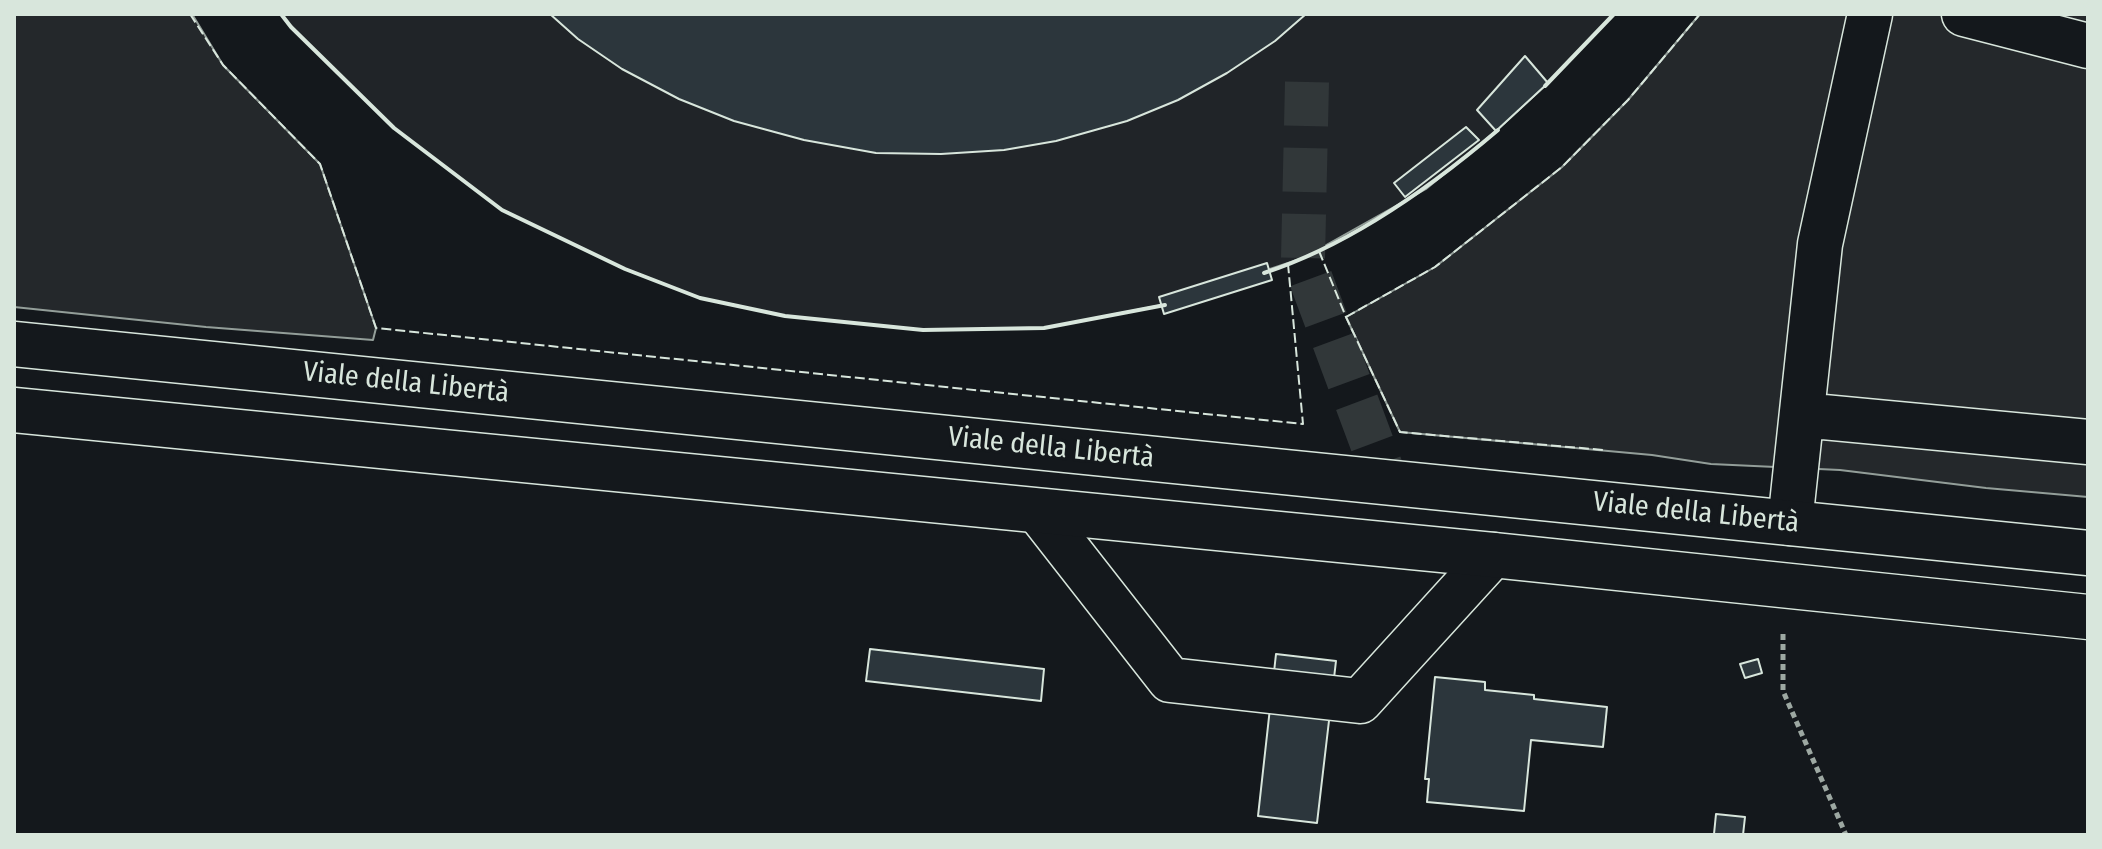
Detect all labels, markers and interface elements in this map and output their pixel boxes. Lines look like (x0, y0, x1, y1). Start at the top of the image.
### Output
street label: Viale della Libertà (301, 355, 511, 411)
street label: Viale della Libertà (946, 420, 1156, 476)
street label: Viale della Libertà (1591, 485, 1801, 541)

